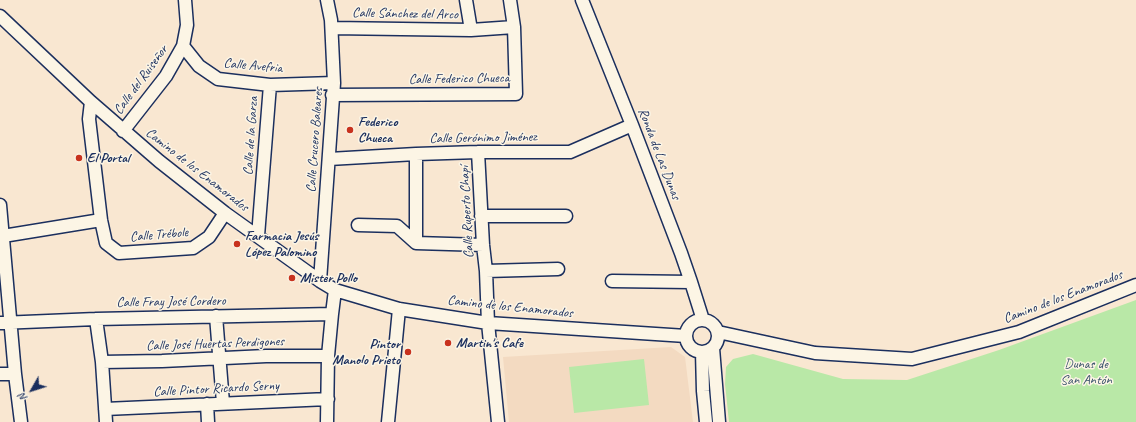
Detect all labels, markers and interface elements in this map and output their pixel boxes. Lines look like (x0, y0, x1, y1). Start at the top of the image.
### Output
street label: Calle Sánchez del Arco (352, 5, 458, 23)
street label: Calle del Ruiseñor (110, 42, 172, 118)
street label: Calle Avefria (223, 55, 283, 77)
street label: Calle Federico Chueca (408, 70, 510, 88)
street label: Calle Crucero Baleares (303, 87, 327, 193)
street label: Calle de la Garza (240, 96, 262, 176)
street label: Ronda de Las Dunas (634, 106, 684, 202)
place label: Federico Chueca (358, 114, 397, 146)
street label: Camino de los Enamorados (142, 125, 252, 215)
marker: Federico Chueca (345, 125, 355, 135)
street label: Calle Gerónimo Jiménez (429, 129, 537, 147)
place label: El Portal (87, 150, 129, 166)
marker: El Portal (74, 153, 84, 163)
street label: Calle Ruperto Chapí (456, 165, 478, 259)
street label: Calle Trébole (129, 224, 189, 246)
place label: Farmacia Jesús López Palomino (245, 228, 318, 260)
marker: Farmacia Jesús López Palomino (232, 239, 242, 249)
street label: Camino de los Enamorados (1001, 267, 1125, 327)
place label: Mister Pollo (300, 270, 357, 286)
marker: Mister Pollo (287, 273, 297, 283)
street label: Camino de los Enamorados (446, 292, 574, 322)
street label: Calle Fray José Cordero (116, 293, 226, 311)
street label: Calle José Huertas Perdigones (146, 333, 284, 355)
place label: Martin's Cafe (456, 335, 523, 351)
place label: Pintor Manolo Prieto (332, 336, 400, 368)
marker: Martin's Cafe (443, 338, 453, 348)
marker: Pintor Manolo Prieto (403, 347, 413, 357)
park label: Dunas de San Antón (1060, 356, 1112, 388)
north arrow (12, 370, 52, 410)
street label: Calle Pintor Ricardo Serny (153, 377, 279, 401)
text: N (15, 390, 30, 405)

